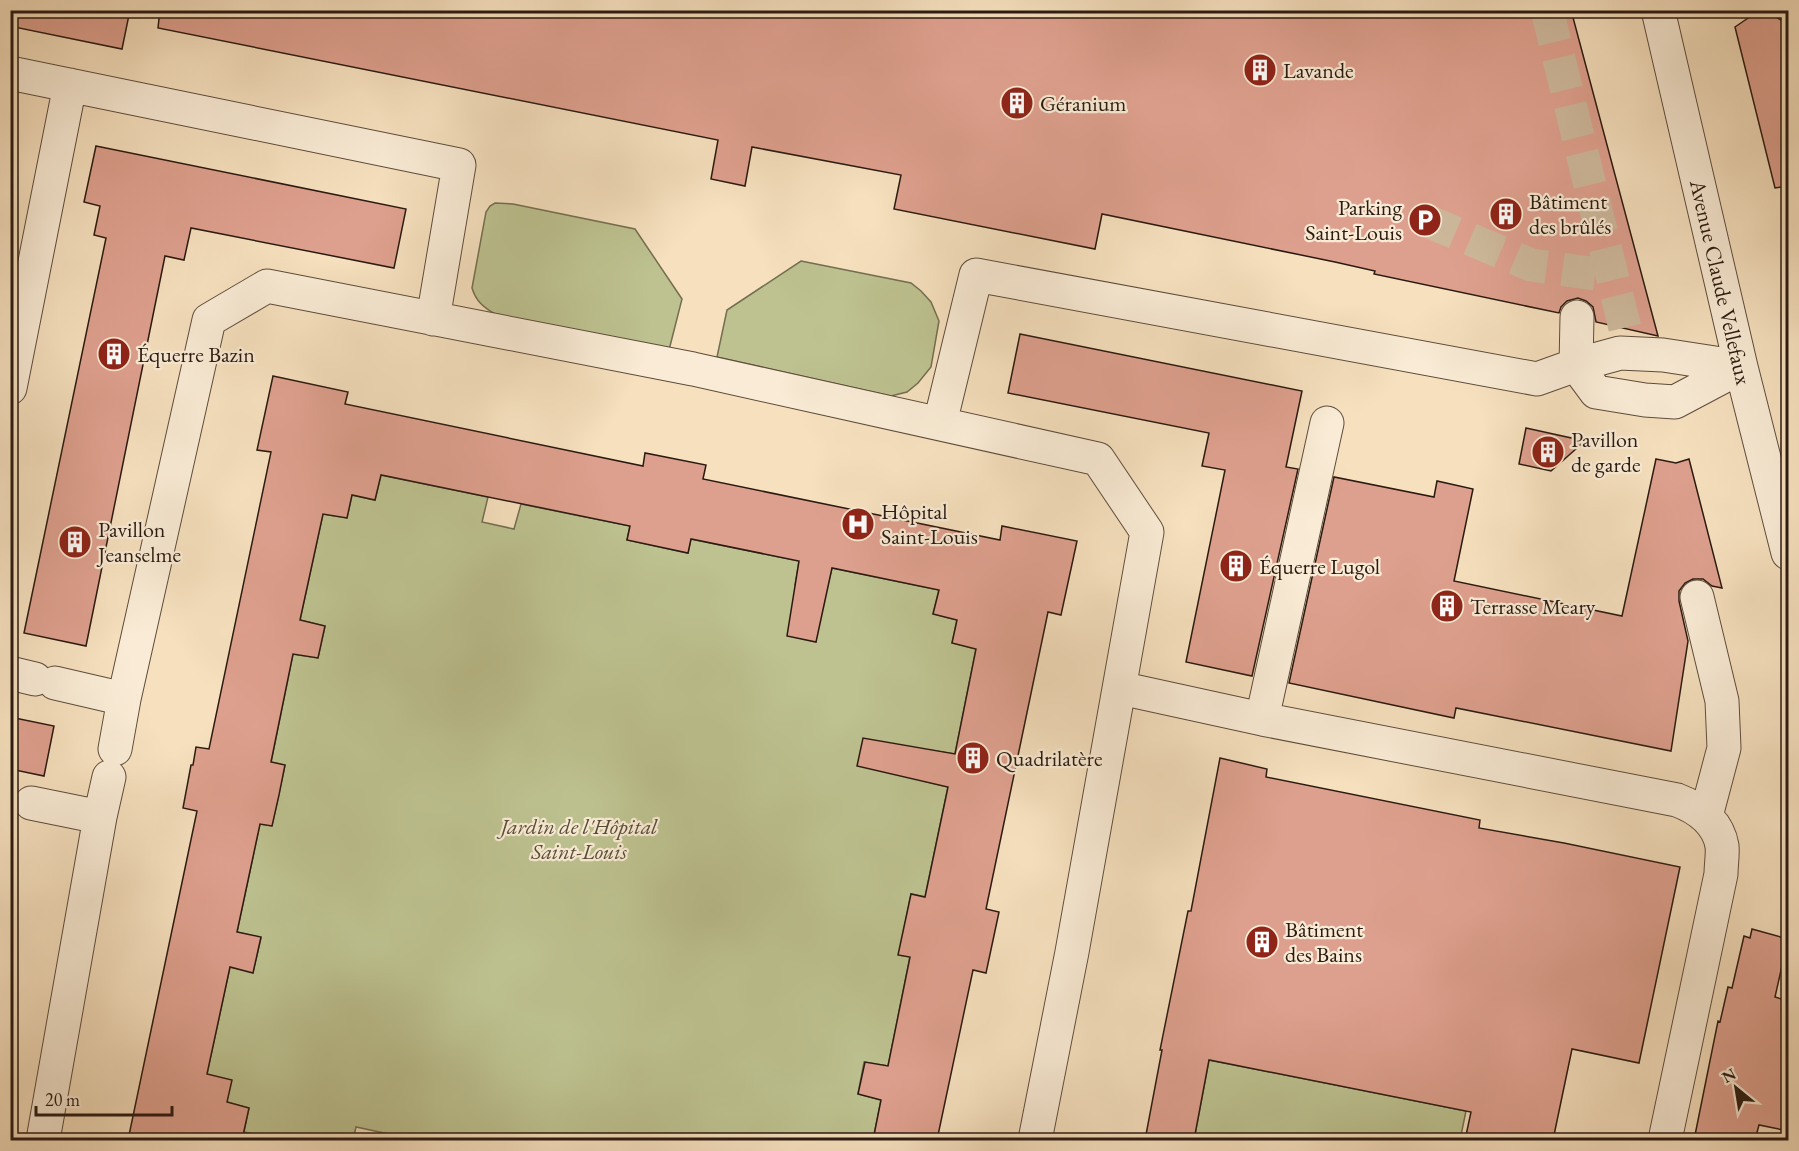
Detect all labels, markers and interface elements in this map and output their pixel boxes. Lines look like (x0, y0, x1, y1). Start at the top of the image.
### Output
building icon: Lavande (1242, 52, 1278, 88)
place label: Lavande (1283, 56, 1354, 85)
building icon: Géranium (999, 85, 1035, 121)
place label: Géranium (1040, 89, 1126, 118)
street label: Avenue Claude Vellefaux (1683, 176, 1758, 388)
place label: Bâtiment des brûlés (1529, 187, 1611, 241)
place label: Parking Saint-Louis (1305, 193, 1402, 247)
building icon: Bâtiment des brûlés (1488, 196, 1524, 232)
parking icon: Parking Saint-Louis (1407, 202, 1443, 238)
building icon: Équerre Bazin (96, 336, 132, 372)
place label: Équerre Bazin (137, 340, 255, 369)
place label: Pavillon de garde (1571, 425, 1641, 479)
building icon: Pavillon de garde (1530, 434, 1566, 470)
place label: Hôpital Saint-Louis (881, 497, 978, 551)
hospital icon: Hôpital Saint-Louis (840, 506, 876, 542)
place label: Pavillon Jeanselme (96, 515, 182, 569)
building icon: Pavillon Jeanselme (57, 524, 93, 560)
building icon: Équerre Lugol (1218, 548, 1254, 584)
place label: Équerre Lugol (1259, 552, 1380, 581)
building icon: Terrasse Meary (1429, 588, 1465, 624)
place label: Terrasse Meary (1470, 592, 1596, 621)
building icon: Quadrilatère (955, 740, 991, 776)
place label: Quadrilatère (996, 744, 1103, 773)
park label: Jardin de l'Hôpital Saint-Louis (496, 812, 658, 866)
place label: Bâtiment des Bains (1285, 915, 1363, 969)
building icon: Bâtiment des Bains (1244, 924, 1280, 960)
north arrow (1706, 1058, 1766, 1118)
text: N (1718, 1063, 1740, 1088)
scale bar (36, 1079, 172, 1117)
text: 20 m (45, 1088, 80, 1111)

